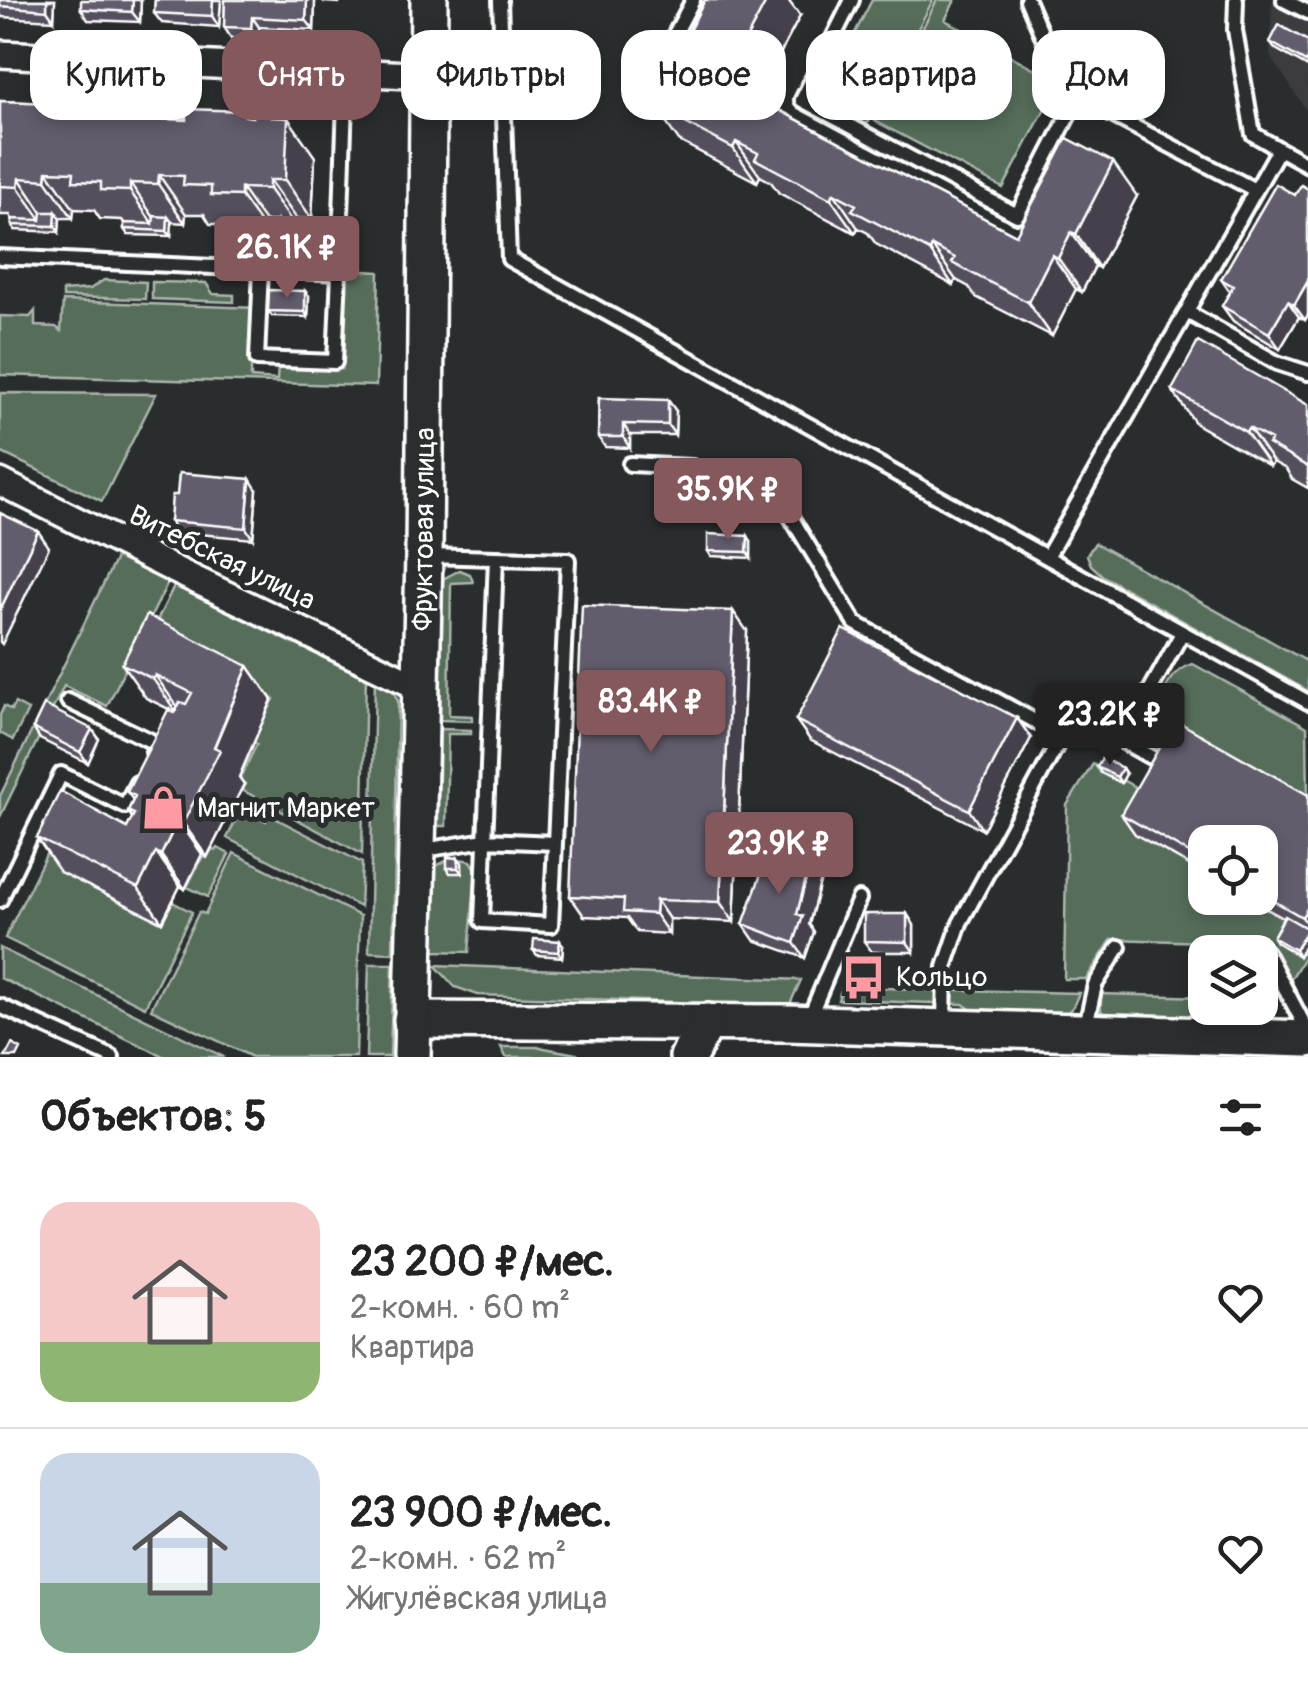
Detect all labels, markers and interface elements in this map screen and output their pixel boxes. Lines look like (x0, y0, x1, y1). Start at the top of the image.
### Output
chip: Купить (30, 30, 202, 120)
chip: Снять (222, 30, 381, 120)
chip: Фильтры (401, 30, 601, 120)
chip: Новое (621, 30, 786, 120)
chip: Квартира (806, 30, 1012, 120)
chip: Дом (1032, 30, 1165, 120)
pin: 26.1K ₽ (195, 216, 379, 301)
text: 26.1K ₽ (236, 228, 338, 268)
street label: Фруктовая улица (405, 427, 443, 631)
pin: 35.9K ₽ (636, 458, 820, 543)
text: 35.9K ₽ (676, 470, 780, 510)
street label: Витебская улица (123, 498, 321, 618)
pin: 83.4K ₽ (559, 670, 743, 755)
text: 83.4K ₽ (599, 682, 704, 722)
pin: 23.2K ₽ (1018, 683, 1202, 768)
text: 23.2K ₽ (1057, 695, 1163, 735)
shop icon: Магнит Маркет (140, 784, 188, 832)
place label: Магнит Маркет (197, 791, 375, 826)
pin: 23.9K ₽ (687, 812, 871, 897)
text: 23.9K ₽ (727, 824, 831, 864)
map controls (1188, 825, 1278, 1025)
button: locate (1188, 825, 1278, 915)
button: layers (1188, 935, 1278, 1025)
bus stop icon: Кольцо (839, 953, 887, 1001)
place label: Кольцо (896, 960, 987, 995)
icon: filters (1213, 1090, 1268, 1145)
text: Объектов: 5 (40, 1091, 267, 1143)
text: 23 200 ₽/мес. (350, 1236, 614, 1288)
icon: home (120, 1242, 240, 1362)
icon: heart (1213, 1275, 1268, 1330)
text: 2-комн. · 60 m² (350, 1288, 570, 1328)
text: Квартира (350, 1328, 474, 1368)
text: 23 900 ₽/мес. (350, 1487, 612, 1539)
icon: home (120, 1493, 240, 1613)
icon: heart (1213, 1526, 1268, 1581)
text: 2-комн. · 62 m² (350, 1539, 566, 1579)
text: Жигулёвская улица (350, 1579, 607, 1619)

